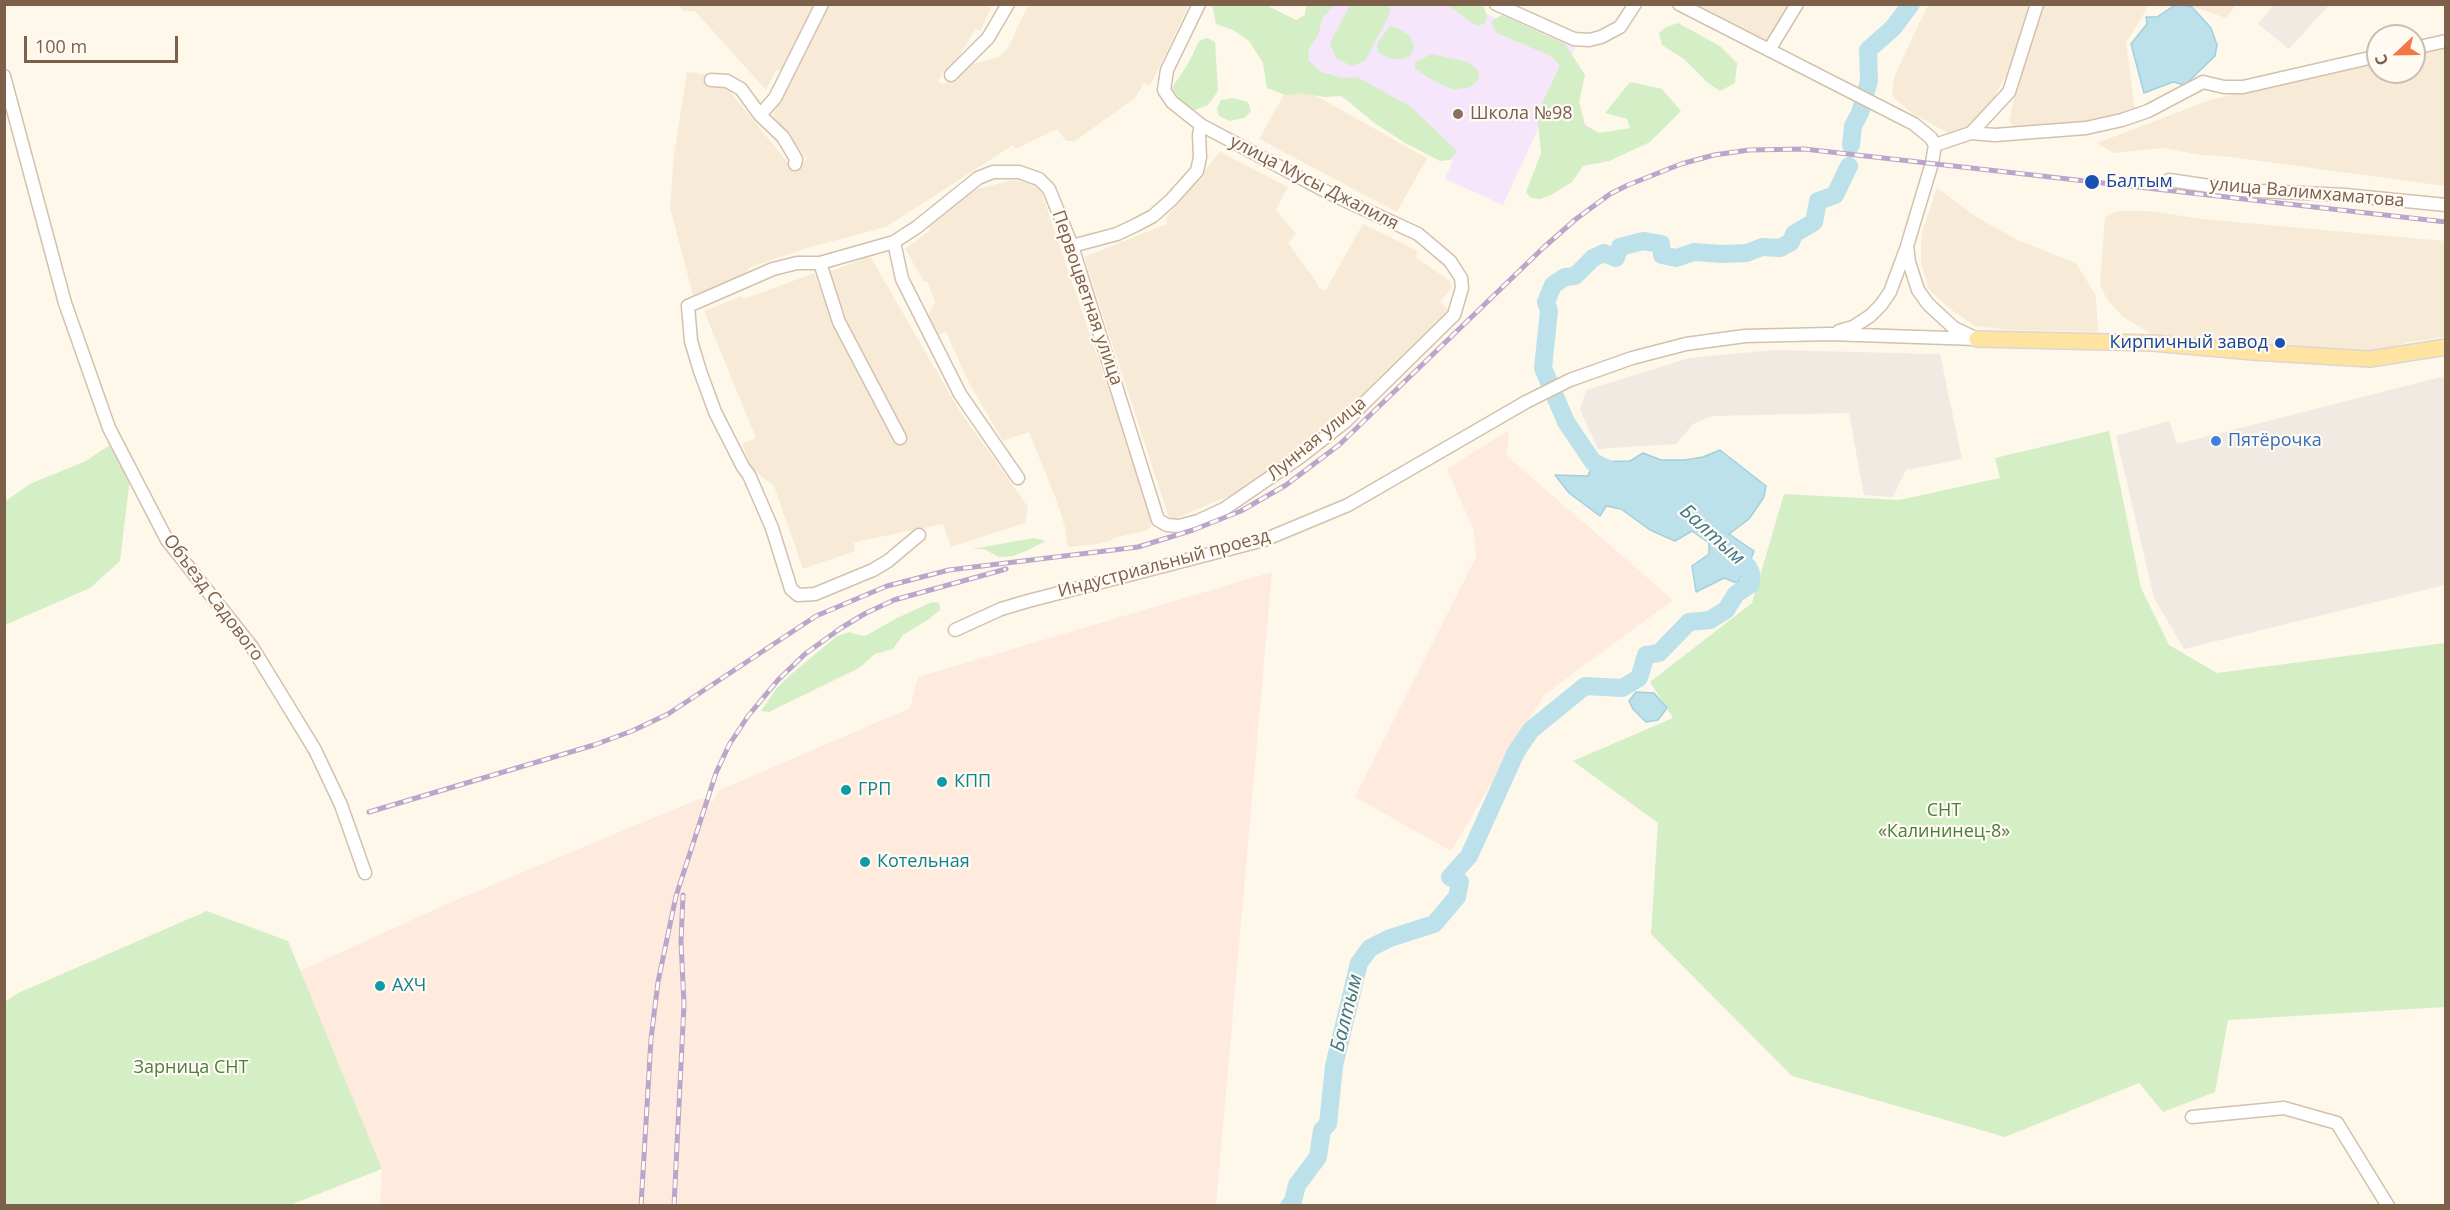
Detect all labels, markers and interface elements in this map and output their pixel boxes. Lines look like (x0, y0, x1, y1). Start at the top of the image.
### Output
scale bar (27, 24, 182, 62)
north arrow (2366, 24, 2426, 84)
text: 100 m (35, 34, 87, 58)
text: С (2369, 51, 2393, 69)
place label: Школа №98 (1470, 103, 1573, 125)
marker: Школа №98 (1451, 107, 1465, 121)
street label: улица Мусы Джалиля (1226, 131, 1402, 235)
place label: Балтым (2106, 171, 2173, 193)
marker: Балтым (2083, 173, 2101, 191)
street label: улица Валимхаматова (2209, 174, 2405, 212)
street label: Первоцветная улица (1047, 208, 1127, 388)
place label: Кирпичный завод (2109, 332, 2268, 354)
marker: Кирпичный завод (2273, 336, 2287, 350)
street label: Лунная улица (1263, 392, 1371, 486)
place label: Пятёрочка (2228, 430, 2322, 452)
marker: Пятёрочка (2209, 434, 2223, 448)
water label: Балтым (1675, 500, 1749, 570)
street label: Индустриальный проезд (1056, 525, 1272, 603)
street label: Объезд Садового (158, 530, 268, 666)
place label: КПП (954, 771, 991, 793)
marker: КПП (935, 775, 949, 789)
place label: ГРП (858, 779, 891, 801)
marker: ГРП (839, 783, 853, 797)
park label: СНТ «Калининец-8» (1878, 800, 2010, 842)
place label: Котельная (877, 851, 970, 873)
marker: Котельная (858, 855, 872, 869)
water label: Балтым (1326, 972, 1368, 1054)
place label: АХЧ (392, 975, 426, 997)
marker: АХЧ (373, 979, 387, 993)
park label: Зарница СНТ (134, 1057, 248, 1079)

